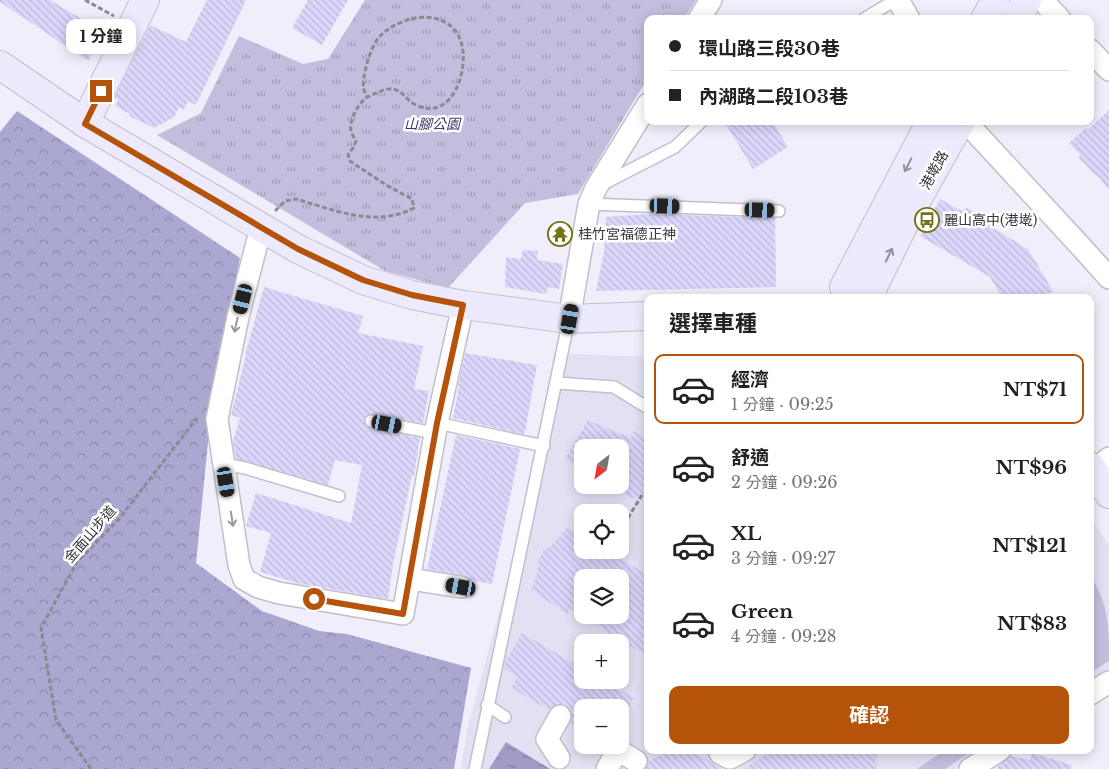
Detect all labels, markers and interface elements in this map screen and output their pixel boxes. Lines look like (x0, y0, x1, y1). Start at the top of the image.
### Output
callout: 1 分鐘 (66, 18, 136, 54)
text: 1 分鐘 (79, 26, 123, 46)
text: 環山路三段30巷 (699, 37, 839, 60)
route end (90, 80, 112, 102)
text: 內湖路二段103巷 (699, 85, 848, 108)
park label: 山腳公園 (404, 115, 462, 133)
street label: 港墘路 (916, 147, 952, 193)
one-way arrow (903, 157, 913, 172)
car (649, 198, 680, 214)
car (744, 202, 775, 218)
bus stop icon: 麗山高中(港墘) (914, 207, 940, 233)
place label: 麗山高中(港墘) (944, 211, 1037, 229)
temple icon: 桂竹宮福德正神 (547, 221, 573, 247)
place label: 桂竹宮福德正神 (578, 225, 676, 243)
one-way arrow (884, 248, 894, 263)
car (232, 283, 253, 315)
car (560, 303, 579, 335)
text: 選擇車種 (669, 310, 757, 337)
one-way arrow (231, 317, 241, 333)
icon: car (671, 367, 716, 412)
text: 經濟 (731, 368, 769, 391)
text: NT$71 (1003, 378, 1067, 401)
text: 1 分鐘 · 09:25 (731, 394, 834, 414)
car (370, 414, 403, 434)
north arrow (574, 439, 629, 494)
map controls (574, 439, 629, 754)
icon: car (671, 445, 716, 490)
text: 舒適 (731, 446, 769, 469)
text: NT$96 (996, 456, 1067, 479)
car (216, 466, 235, 498)
text: 2 分鐘 · 09:26 (731, 472, 838, 492)
street label: 金面山步道 (60, 502, 120, 566)
button: locate (574, 504, 629, 559)
one-way arrow (228, 511, 238, 527)
text: XL (731, 522, 761, 545)
icon: car (671, 523, 716, 568)
text: NT$121 (992, 534, 1067, 557)
text: 3 分鐘 · 09:27 (731, 548, 835, 568)
button: layers (574, 569, 629, 624)
car (444, 577, 477, 597)
route start (303, 588, 325, 610)
text: Green (731, 600, 793, 623)
icon: car (671, 601, 716, 646)
text: NT$83 (997, 612, 1067, 635)
text: 4 分鐘 · 09:28 (731, 626, 837, 646)
button: + (574, 634, 629, 689)
button: 確認 (669, 686, 1069, 744)
button: − (574, 699, 629, 754)

